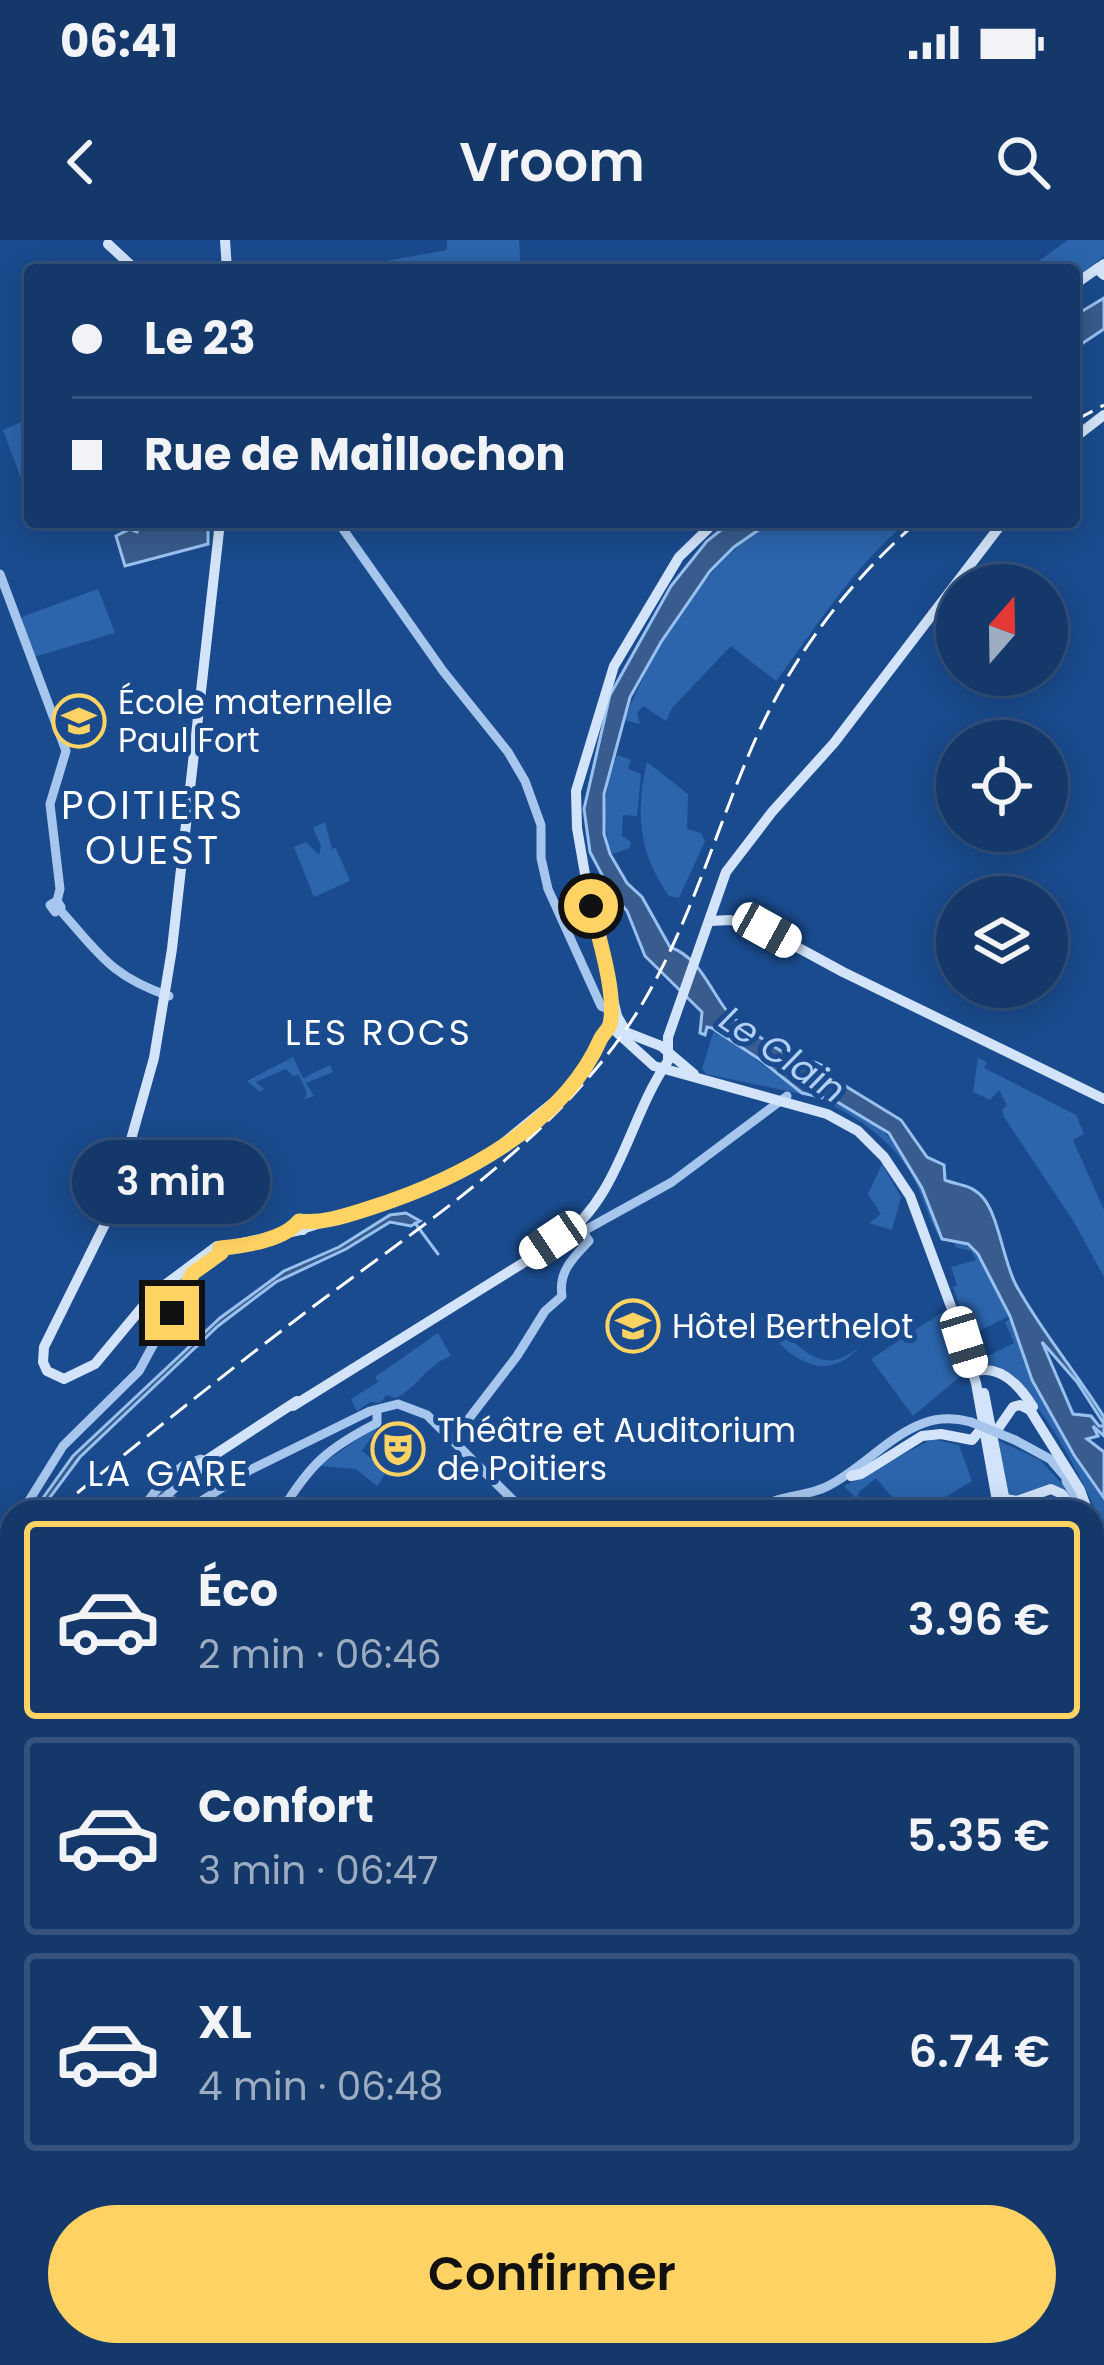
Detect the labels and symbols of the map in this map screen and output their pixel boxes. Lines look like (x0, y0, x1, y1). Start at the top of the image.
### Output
north arrow (936, 564, 1068, 696)
place label: École maternelle Paul Fort (118, 679, 393, 764)
school or university icon: École maternelle Paul Fort (51, 693, 107, 749)
district label: POITIERS OUEST (61, 778, 245, 878)
route start (564, 879, 618, 933)
car (727, 897, 807, 963)
water label: Le Clain (710, 994, 856, 1115)
district label: LES ROCS (285, 1007, 473, 1058)
callout: 3 min (73, 1139, 271, 1223)
car (513, 1205, 593, 1275)
route end (145, 1286, 199, 1340)
school or university icon: Hôtel Berthelot (605, 1298, 661, 1354)
car (936, 1302, 992, 1382)
place label: Hôtel Berthelot (672, 1303, 913, 1350)
place label: Théâtre et Auditorium de Poitiers (437, 1407, 796, 1492)
theatre icon: Théâtre et Auditorium de Poitiers (370, 1421, 426, 1477)
district label: LA GARE (87, 1448, 251, 1499)

